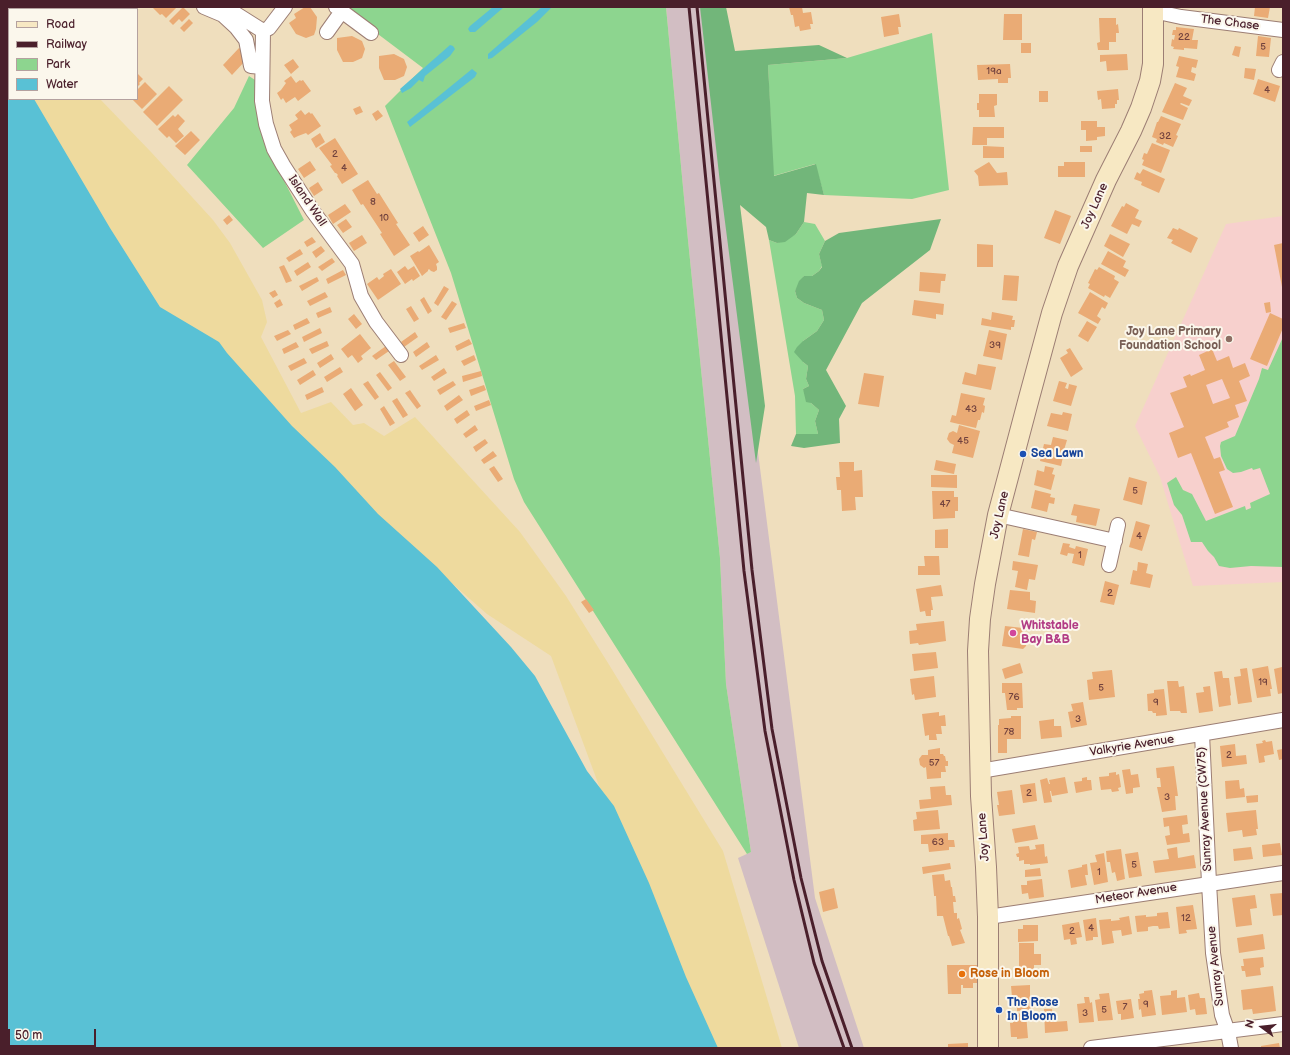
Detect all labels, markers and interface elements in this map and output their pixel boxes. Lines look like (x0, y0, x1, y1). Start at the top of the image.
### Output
legend (8, 8, 138, 100)
street label: The Chase (1200, 12, 1260, 34)
text: Road (46, 17, 75, 32)
house number: 22 (1178, 31, 1190, 43)
text: Railway (46, 37, 87, 52)
house number: 5 (1260, 41, 1266, 53)
text: Park (46, 57, 70, 72)
house number: 19a (986, 65, 1002, 77)
text: Water (46, 77, 78, 92)
house number: 4 (1264, 84, 1270, 96)
house number: 32 (1159, 130, 1171, 142)
house number: 2 (332, 148, 338, 160)
house number: 4 (341, 162, 347, 174)
street label: Island Wall (285, 173, 329, 229)
street label: Joy Lane (1079, 181, 1111, 231)
house number: 8 (370, 196, 376, 208)
house number: 10 (379, 212, 389, 224)
place label: Joy Lane Primary Foundation School (1119, 325, 1221, 353)
marker: Joy Lane Primary Foundation School (1224, 334, 1234, 344)
house number: 39 (989, 339, 1001, 351)
house number: 43 (965, 403, 977, 415)
house number: 45 (957, 435, 969, 447)
place label: Sea Lawn (1031, 447, 1083, 461)
marker: Sea Lawn (1018, 449, 1028, 459)
house number: 5 (1132, 485, 1138, 497)
street label: Joy Lane (988, 490, 1012, 540)
house number: 47 (939, 498, 951, 510)
house number: 4 (1136, 530, 1142, 542)
house number: 1 (1078, 549, 1082, 561)
house number: 2 (1107, 587, 1113, 599)
place label: Whitstable Bay B&B (1021, 619, 1079, 647)
marker: Whitstable Bay B&B (1008, 628, 1018, 638)
house number: 19 (1258, 676, 1268, 688)
house number: 5 (1098, 682, 1104, 694)
house number: 76 (1008, 691, 1020, 703)
house number: 9 (1153, 696, 1159, 708)
house number: 3 (1075, 713, 1081, 725)
house number: 78 (1004, 726, 1014, 738)
street label: Valkyrie Avenue (1089, 732, 1175, 760)
street label: Sunray Avenue (CW75) (1195, 746, 1215, 872)
house number: 2 (1226, 749, 1232, 761)
house number: 57 (929, 757, 939, 769)
house number: 2 (1026, 787, 1032, 799)
house number: 3 (1164, 791, 1170, 803)
street label: Joy Lane (975, 812, 993, 862)
house number: 63 (932, 836, 944, 848)
house number: 5 (1131, 859, 1137, 871)
house number: 1 (1097, 866, 1101, 878)
street label: Meteor Avenue (1094, 880, 1178, 908)
house number: 12 (1181, 912, 1191, 924)
house number: 4 (1088, 922, 1094, 934)
house number: 2 (1069, 925, 1075, 937)
street label: Sunray Avenue (1205, 925, 1227, 1007)
place label: Rose in Bloom (970, 967, 1049, 981)
marker: Rose in Bloom (957, 969, 967, 979)
place label: The Rose In Bloom (1007, 996, 1058, 1024)
house number: 9 (1143, 998, 1149, 1010)
house number: 7 (1123, 1001, 1127, 1013)
house number: 5 (1101, 1004, 1107, 1016)
marker: The Rose In Bloom (994, 1005, 1004, 1015)
house number: 3 (1082, 1007, 1088, 1019)
north arrow (1242, 1007, 1282, 1047)
text: N (1243, 1018, 1257, 1029)
scale bar (10, 1021, 98, 1047)
text: 50 m (15, 1028, 42, 1043)

